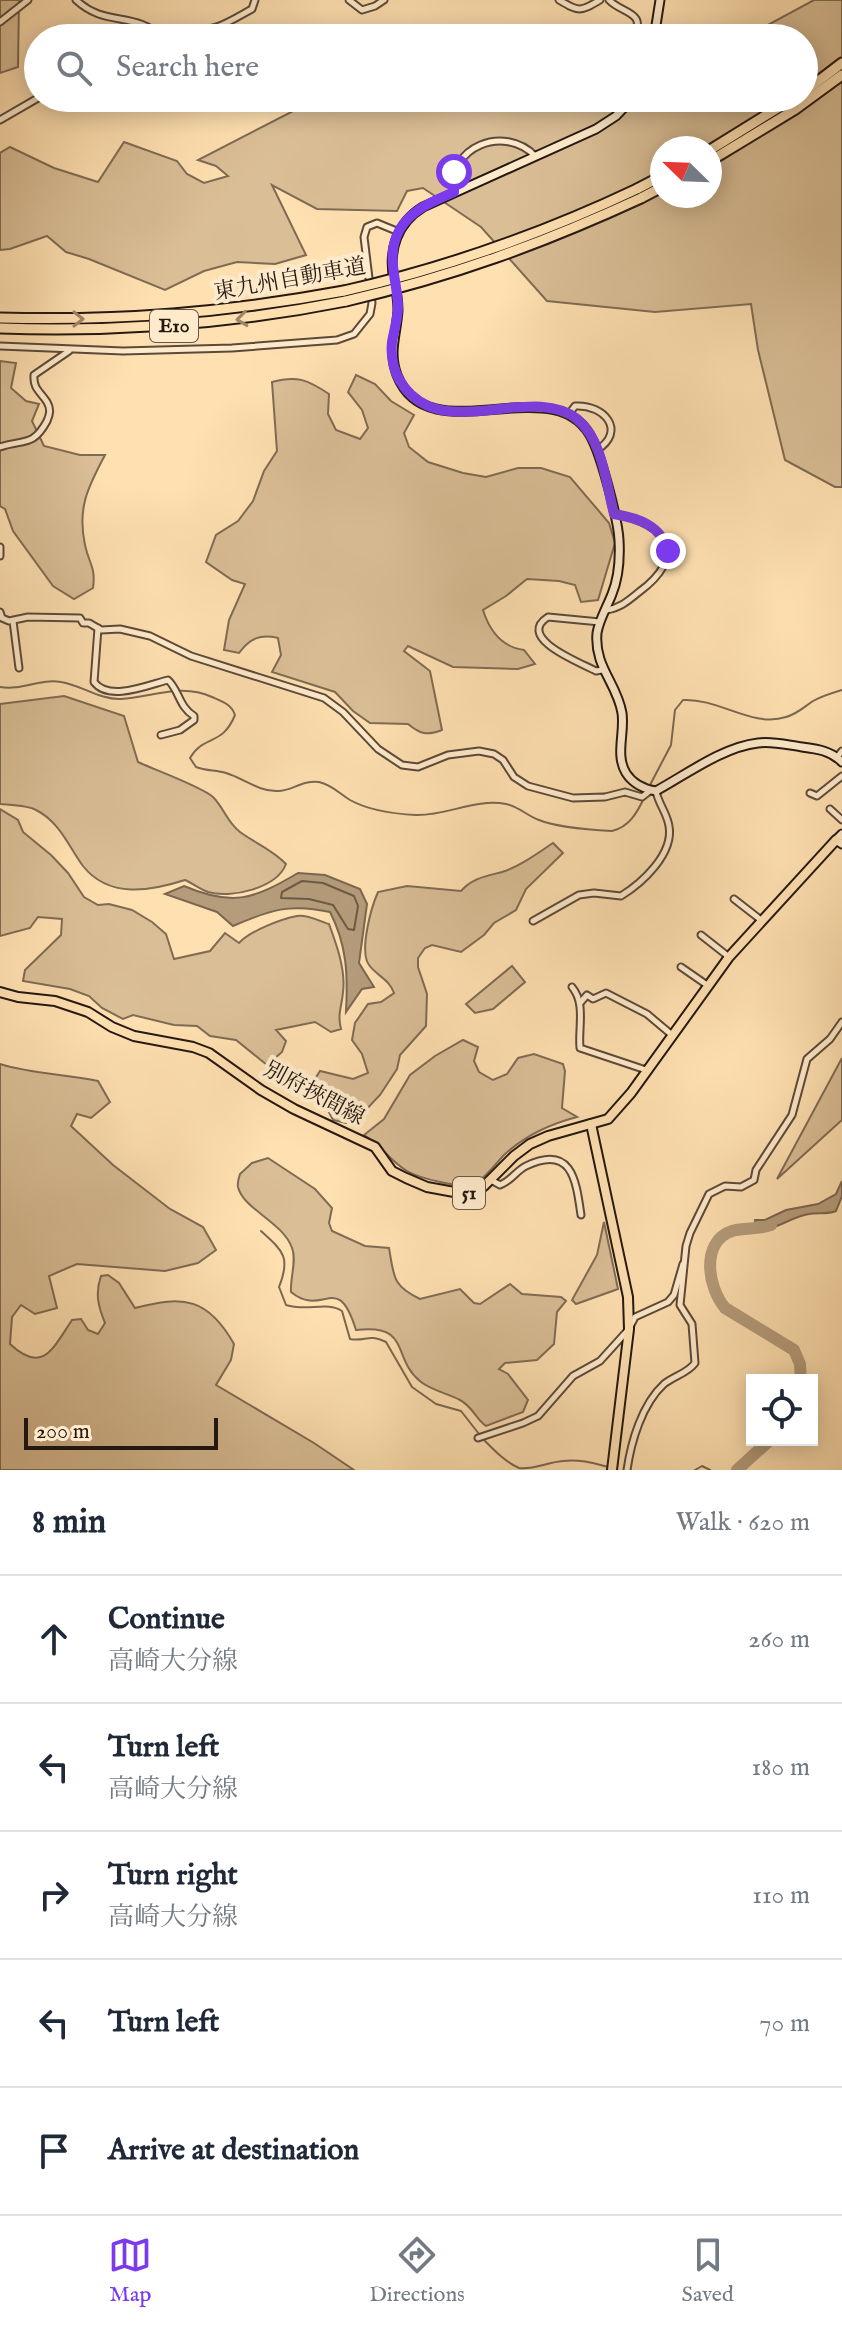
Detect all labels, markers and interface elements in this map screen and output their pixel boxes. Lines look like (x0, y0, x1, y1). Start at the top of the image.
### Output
search box (24, 24, 818, 112)
icon: search (52, 46, 96, 90)
text: Search here (116, 49, 259, 87)
north arrow (650, 136, 722, 208)
route start (436, 154, 472, 190)
street label: 東九州自動車道 (212, 253, 368, 307)
one-way arrow (72, 310, 85, 328)
road number: E10 (150, 310, 198, 342)
one-way arrow (235, 310, 249, 327)
route end (650, 533, 686, 569)
street label: 別府挾間線 (259, 1056, 369, 1132)
road number: 51 (453, 1177, 485, 1209)
map controls (746, 1374, 818, 1446)
button: locate (746, 1374, 818, 1446)
scale bar (24, 1414, 218, 1450)
text: 200 m (36, 1418, 90, 1446)
text: 8 min (32, 1501, 106, 1544)
text: Walk · 620 m (676, 1506, 810, 1539)
text: Continue (108, 1601, 225, 1639)
icon: ahead (32, 1617, 76, 1661)
text: 260 m (748, 1623, 810, 1656)
text: 高崎大分線 (108, 1645, 238, 1678)
text: Turn left (108, 1729, 219, 1767)
icon: left (32, 1745, 76, 1789)
text: 180 m (752, 1751, 810, 1784)
text: 高崎大分線 (108, 1773, 238, 1806)
text: Turn right (108, 1857, 238, 1895)
icon: right (32, 1873, 76, 1917)
text: 110 m (752, 1879, 810, 1912)
text: 高崎大分線 (108, 1901, 238, 1934)
icon: left (32, 2001, 76, 2045)
text: Turn left (108, 2004, 219, 2042)
text: 70 m (759, 2007, 810, 2040)
icon: arrive (32, 2129, 76, 2173)
text: Arrive at destination (108, 2132, 359, 2170)
tab: Map (108, 2233, 152, 2309)
tab: Directions (369, 2233, 465, 2309)
tab: Saved (682, 2233, 734, 2309)

